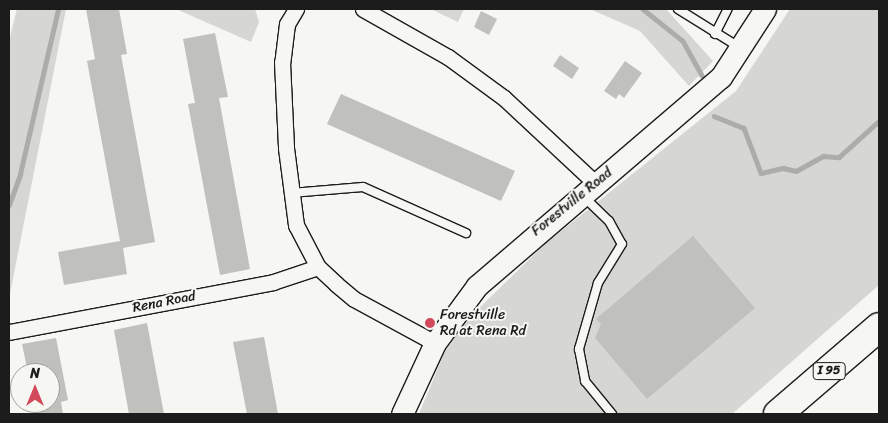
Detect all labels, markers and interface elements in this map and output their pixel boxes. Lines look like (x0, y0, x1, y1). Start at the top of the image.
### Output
street label: Forestville Road (528, 164, 616, 240)
street label: Rena Road (131, 288, 197, 316)
place label: Forestville Rd at Rena Rd (440, 307, 526, 340)
marker: Forestville Rd at Rena Rd (424, 317, 436, 329)
text: N (30, 361, 40, 386)
road number: I 95 (812, 362, 846, 381)
north arrow (10, 363, 60, 413)

